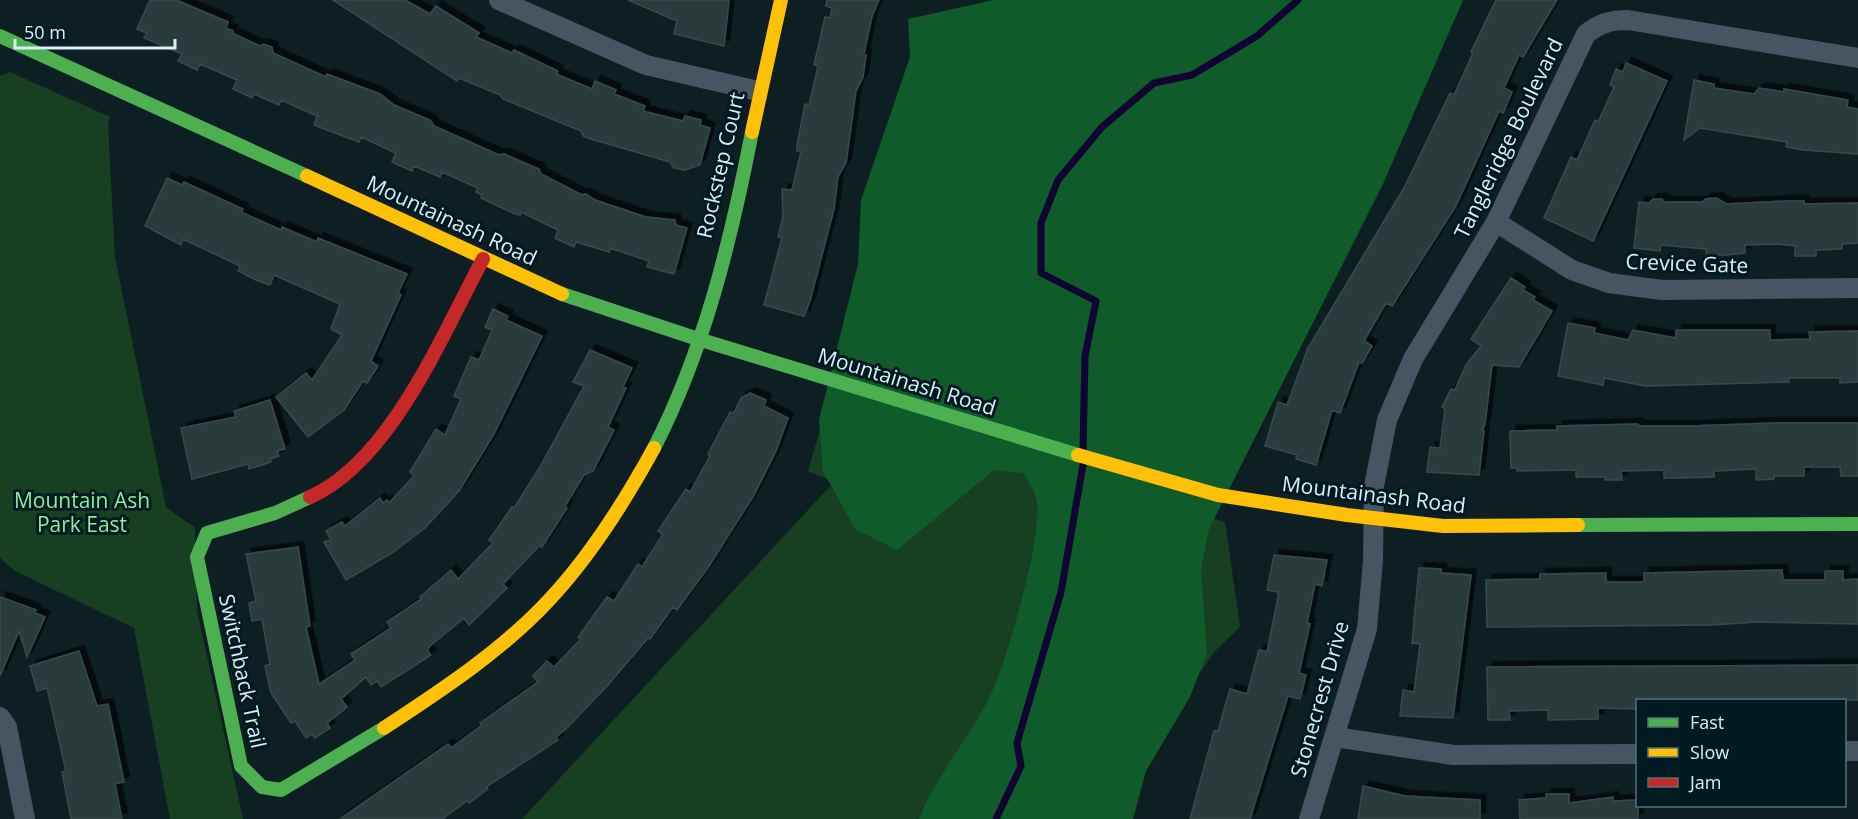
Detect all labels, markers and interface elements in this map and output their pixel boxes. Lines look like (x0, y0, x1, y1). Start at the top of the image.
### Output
scale bar (15, 12, 176, 50)
text: 50 m (24, 20, 66, 44)
street label: Tangleridge Boulevard (1447, 33, 1569, 243)
street label: Rockstep Court (690, 89, 750, 241)
street label: Mountainash Road (362, 168, 542, 272)
street label: Crevice Gate (1625, 247, 1749, 279)
street label: Mountainash Road (815, 341, 999, 421)
street label: Mountainash Road (1281, 469, 1467, 519)
park label: Mountain Ash Park East (14, 486, 150, 538)
street label: Switchback Trail (213, 591, 273, 751)
street label: Stonecrest Drive (1283, 618, 1355, 780)
legend (1636, 699, 1846, 807)
text: Fast (1690, 710, 1724, 734)
text: Slow (1690, 740, 1729, 764)
text: Jam (1688, 770, 1722, 794)

